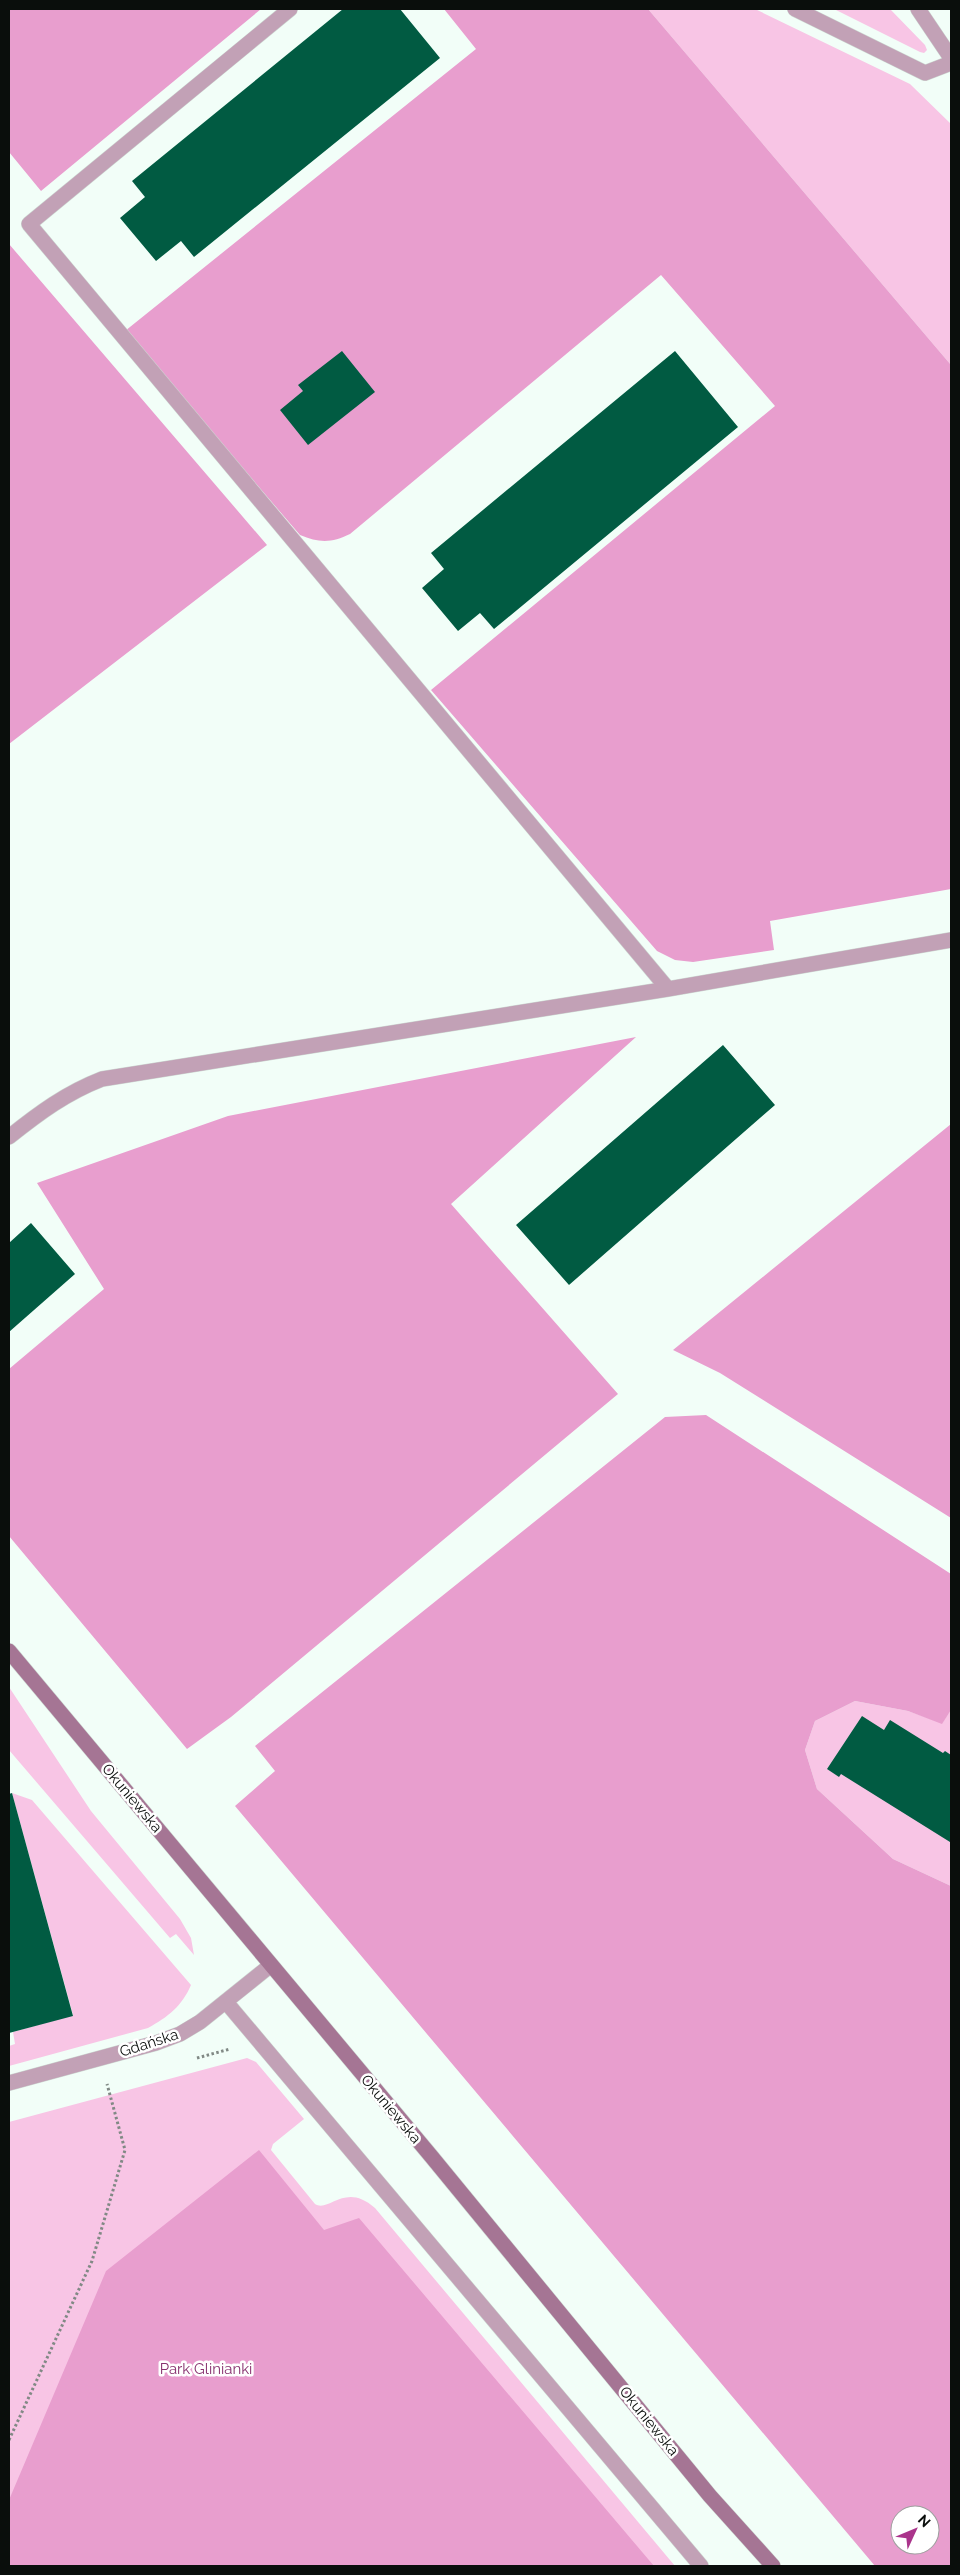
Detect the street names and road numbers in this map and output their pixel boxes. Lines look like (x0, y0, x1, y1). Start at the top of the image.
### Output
street label: Okuniewska (98, 1760, 166, 1836)
street label: Gdańska (118, 2025, 180, 2061)
street label: Okuniewska (357, 2071, 425, 2147)
street label: Okuniewska (616, 2383, 682, 2459)

